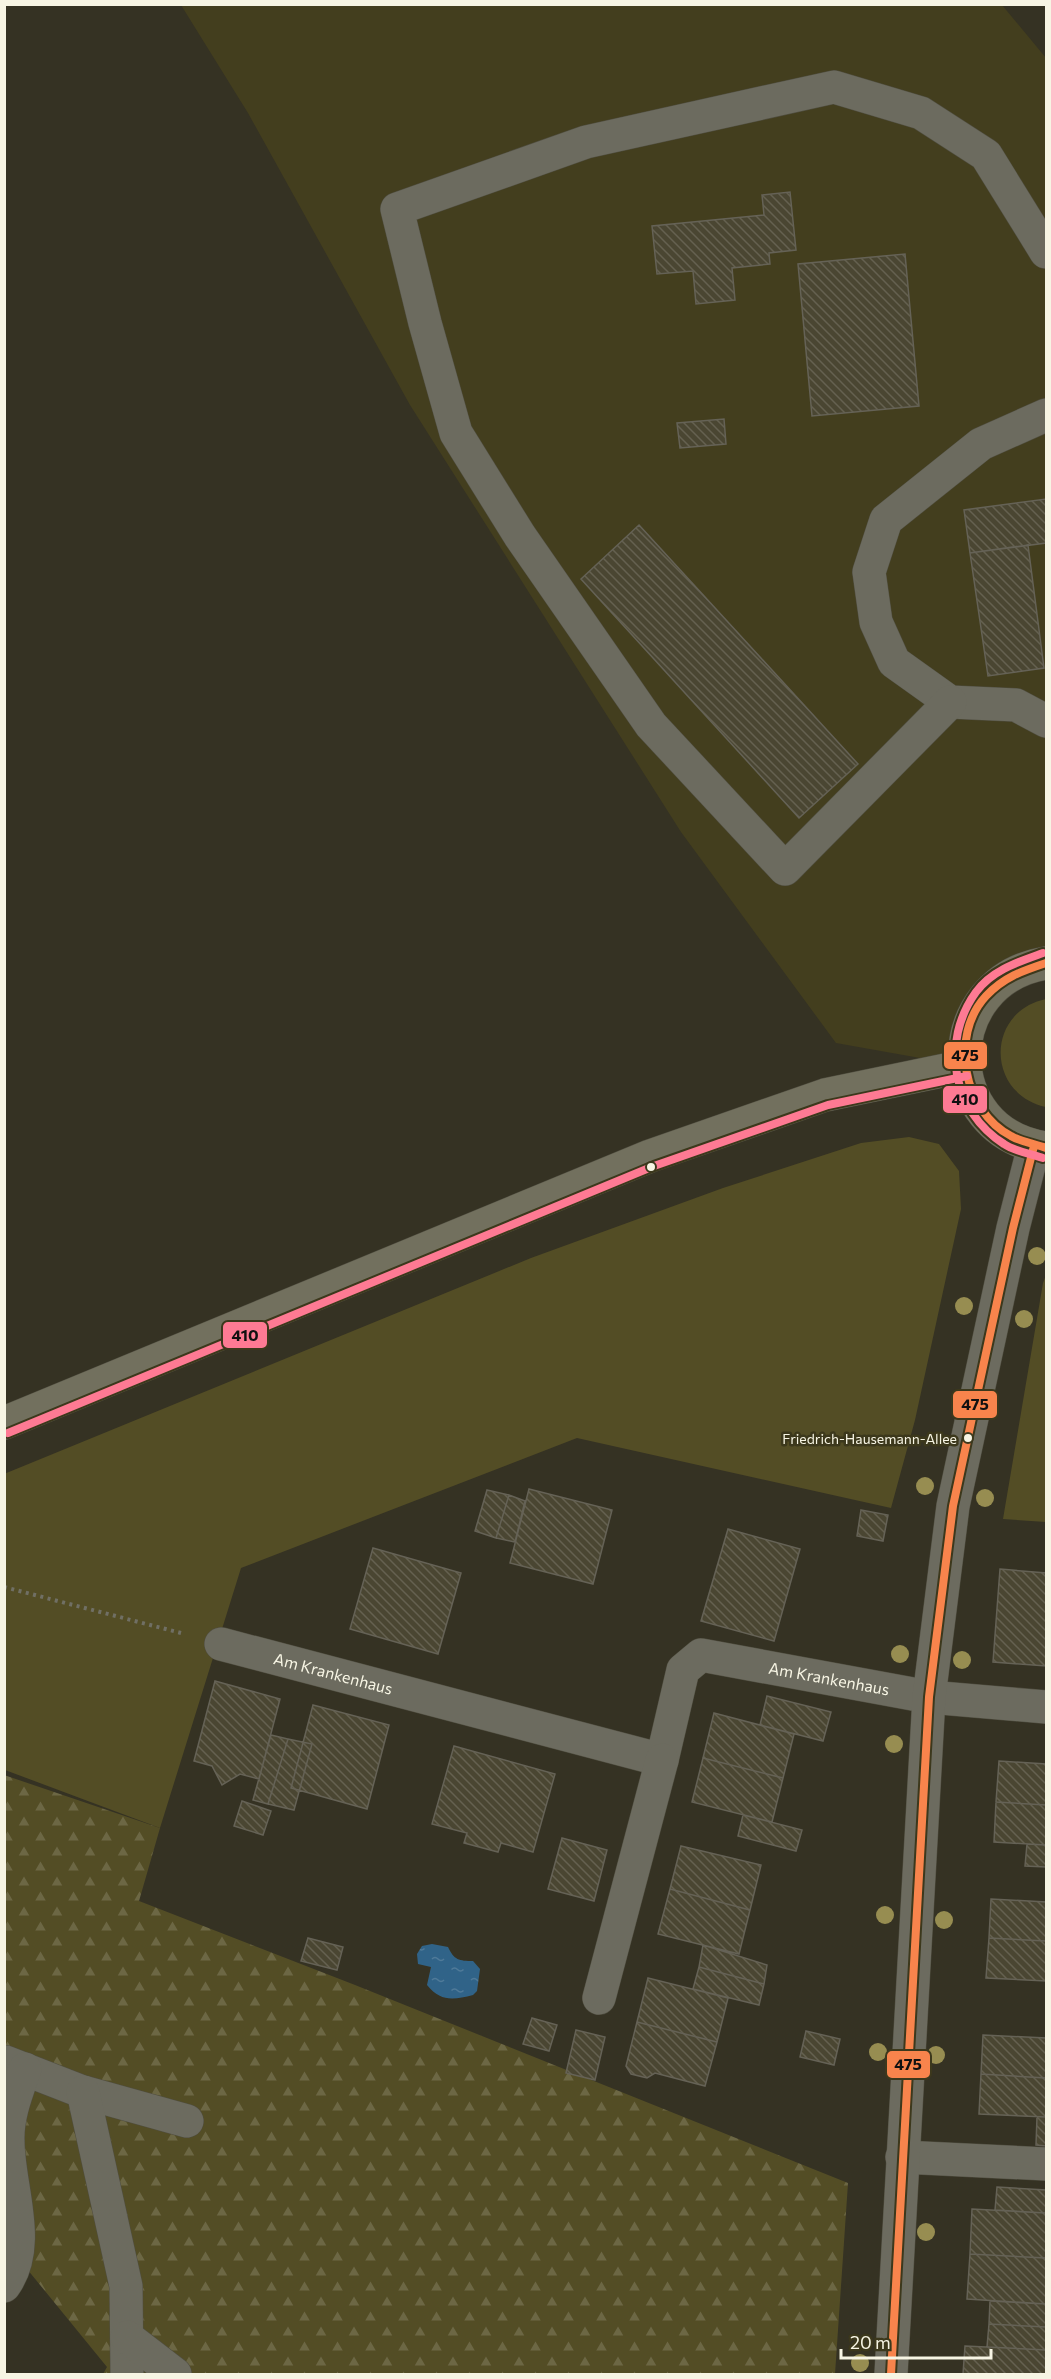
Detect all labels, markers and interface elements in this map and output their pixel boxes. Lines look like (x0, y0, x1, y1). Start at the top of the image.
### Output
line badge: 475 (943, 1041, 988, 1070)
text: 475 (951, 1045, 979, 1064)
line badge: 410 (942, 1085, 988, 1114)
text: 410 (951, 1089, 979, 1108)
unlabelled marker (645, 1161, 657, 1173)
line badge: 410 (222, 1321, 268, 1349)
text: 410 (231, 1325, 259, 1344)
line badge: 475 (952, 1390, 998, 1419)
text: 475 (961, 1394, 989, 1413)
place label: Friedrich-Hausemann-Allee (782, 1430, 957, 1447)
marker: Friedrich-Hausemann-Allee (962, 1432, 974, 1444)
street label: Am Krankenhaus (272, 1648, 395, 1698)
street label: Am Krankenhaus (767, 1658, 891, 1699)
line badge: 475 (886, 2050, 931, 2079)
text: 475 (894, 2054, 922, 2073)
scale bar (841, 2322, 991, 2360)
text: 20 m (850, 2331, 891, 2353)

